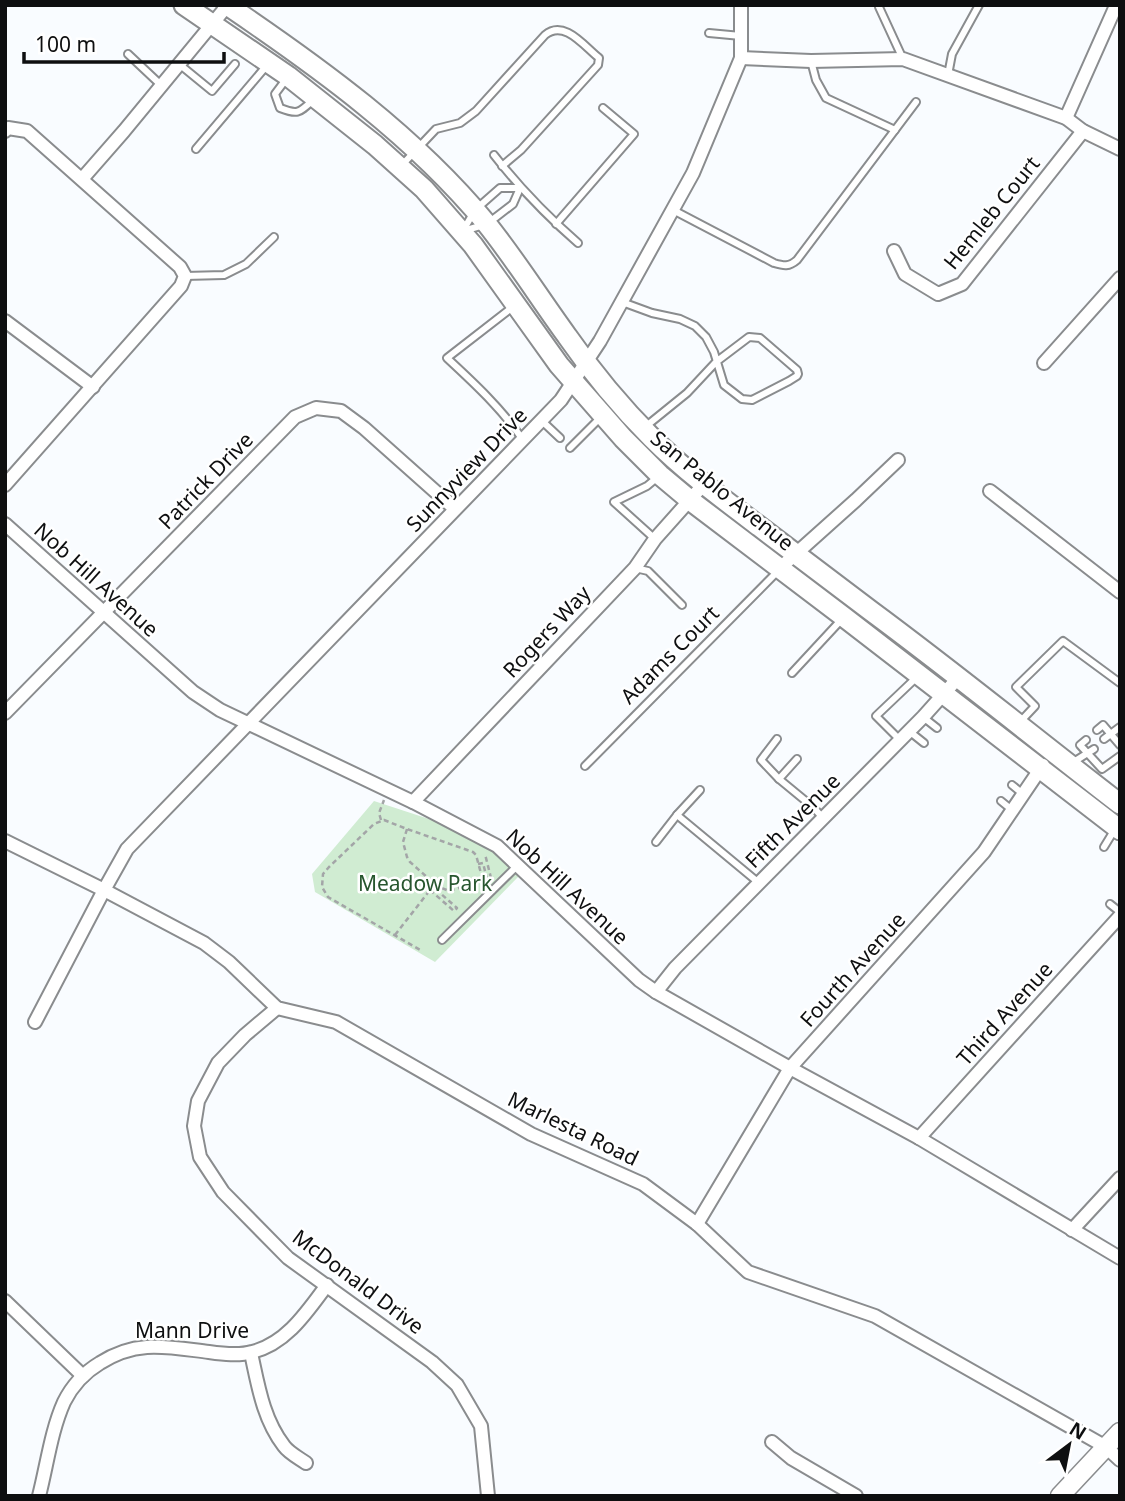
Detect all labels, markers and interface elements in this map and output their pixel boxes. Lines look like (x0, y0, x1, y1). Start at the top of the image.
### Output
scale bar (24, 21, 224, 65)
text: 100 m (35, 30, 96, 58)
street label: Hemleb Court (937, 150, 1046, 275)
street label: Sunnyview Drive (400, 401, 533, 538)
street label: San Pablo Avenue (645, 424, 800, 557)
street label: Patrick Drive (152, 426, 259, 535)
street label: Nob Hill Avenue (29, 516, 165, 643)
street label: Rogers Way (496, 579, 596, 683)
street label: Adams Court (614, 599, 725, 710)
street label: Fifth Avenue (739, 767, 846, 874)
street label: Nob Hill Avenue (500, 822, 635, 950)
park label: Meadow Park (358, 869, 493, 897)
street label: Fourth Avenue (793, 906, 911, 1033)
street label: Third Avenue (950, 955, 1058, 1071)
street label: Marlesta Road (503, 1084, 643, 1172)
street label: McDonald Drive (287, 1223, 430, 1340)
street label: Mann Drive (135, 1316, 249, 1344)
north arrow (1034, 1410, 1104, 1480)
text: N (1065, 1415, 1091, 1446)

